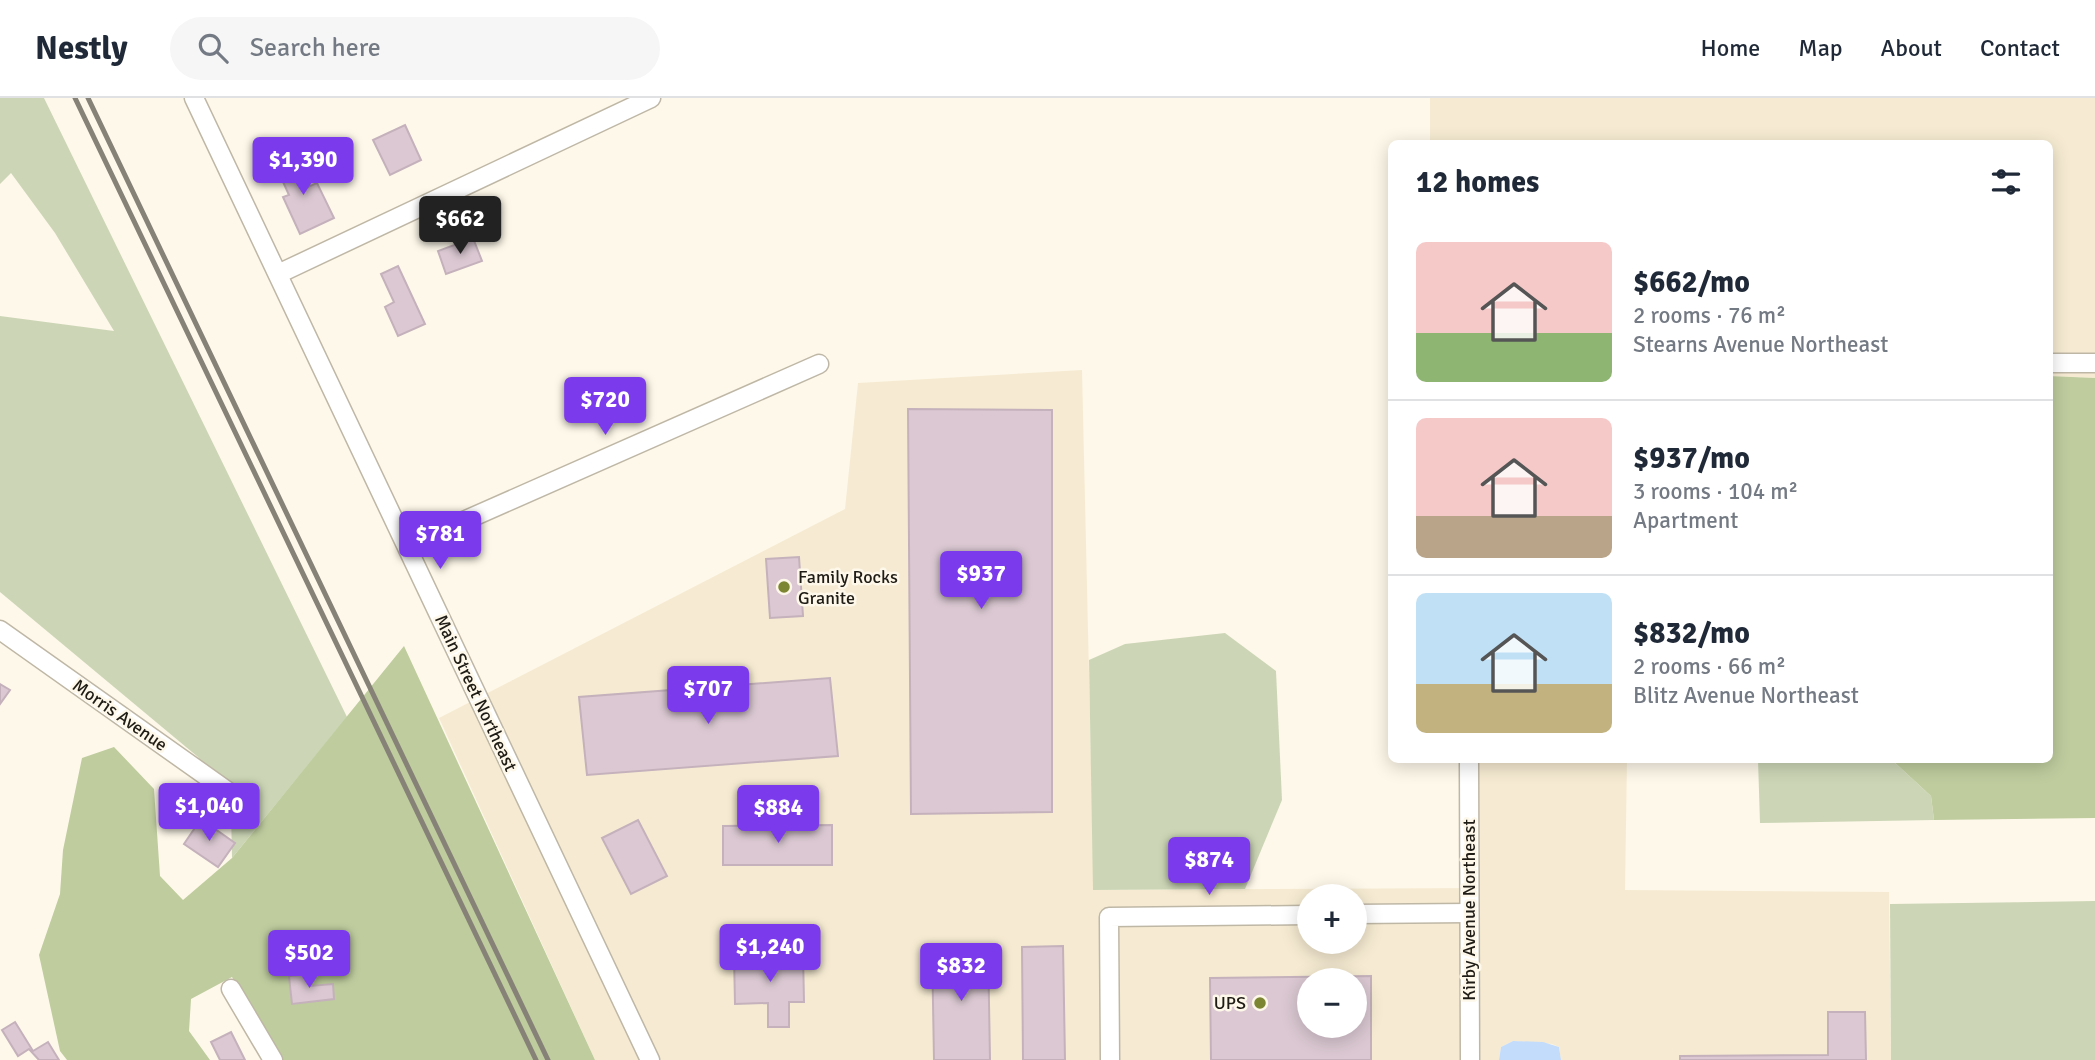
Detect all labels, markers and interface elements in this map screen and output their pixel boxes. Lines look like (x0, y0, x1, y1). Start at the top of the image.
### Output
search box (170, 17, 660, 80)
text: Nestly (35, 28, 128, 69)
icon: search (194, 29, 232, 67)
text: Search here (250, 32, 381, 64)
text: Home (1700, 33, 1760, 63)
text: Map (1798, 33, 1843, 63)
text: About (1881, 33, 1942, 63)
text: Contact (1980, 33, 2060, 63)
pin: $1,390 (246, 138, 360, 197)
text: $1,390 (269, 145, 337, 174)
icon: filters (1987, 163, 2025, 201)
text: 12 homes (1416, 164, 1539, 201)
pin: $662 (419, 197, 501, 256)
text: $662 (435, 204, 485, 233)
text: $662/mo (1633, 264, 1750, 301)
icon: home (1472, 270, 1556, 354)
text: 2 rooms · 76 m² (1633, 301, 1786, 330)
text: Stearns Avenue Northeast (1633, 330, 1888, 359)
pin: $720 (564, 378, 646, 437)
text: $720 (580, 385, 630, 414)
text: $937/mo (1633, 440, 1750, 477)
icon: home (1472, 446, 1556, 530)
text: 3 rooms · 104 m² (1633, 477, 1798, 506)
text: Apartment (1633, 506, 1738, 535)
pin: $781 (399, 512, 481, 571)
text: $781 (415, 519, 465, 548)
pin: $937 (940, 552, 1022, 611)
text: $937 (956, 559, 1006, 588)
place label: Family Rocks Granite (798, 566, 898, 609)
marker: Family Rocks Granite (776, 579, 792, 595)
street label: Main Street Northeast (430, 611, 522, 775)
text: $832/mo (1633, 615, 1750, 652)
icon: home (1472, 621, 1556, 705)
text: 2 rooms · 66 m² (1633, 652, 1786, 681)
pin: $707 (667, 666, 749, 726)
street label: Morris Avenue (68, 674, 172, 756)
text: $707 (683, 674, 733, 703)
text: Blitz Avenue Northeast (1633, 681, 1859, 710)
pin: $1,040 (152, 784, 266, 843)
pin: $884 (737, 786, 819, 845)
text: $1,040 (175, 791, 243, 820)
text: $884 (753, 793, 803, 822)
street label: Kirby Avenue Northeast (1458, 819, 1480, 1001)
pin: $874 (1168, 838, 1250, 897)
text: $874 (1184, 845, 1234, 874)
map controls (1297, 884, 1367, 1038)
button: + (1297, 884, 1367, 954)
pin: $1,240 (713, 924, 827, 984)
pin: $502 (268, 930, 350, 990)
text: $1,240 (736, 932, 804, 961)
text: $502 (284, 938, 334, 967)
pin: $832 (920, 944, 1002, 1003)
text: $832 (936, 951, 986, 980)
button: − (1297, 968, 1367, 1038)
place label: UPS (1214, 992, 1246, 1014)
marker: UPS (1252, 995, 1268, 1011)

